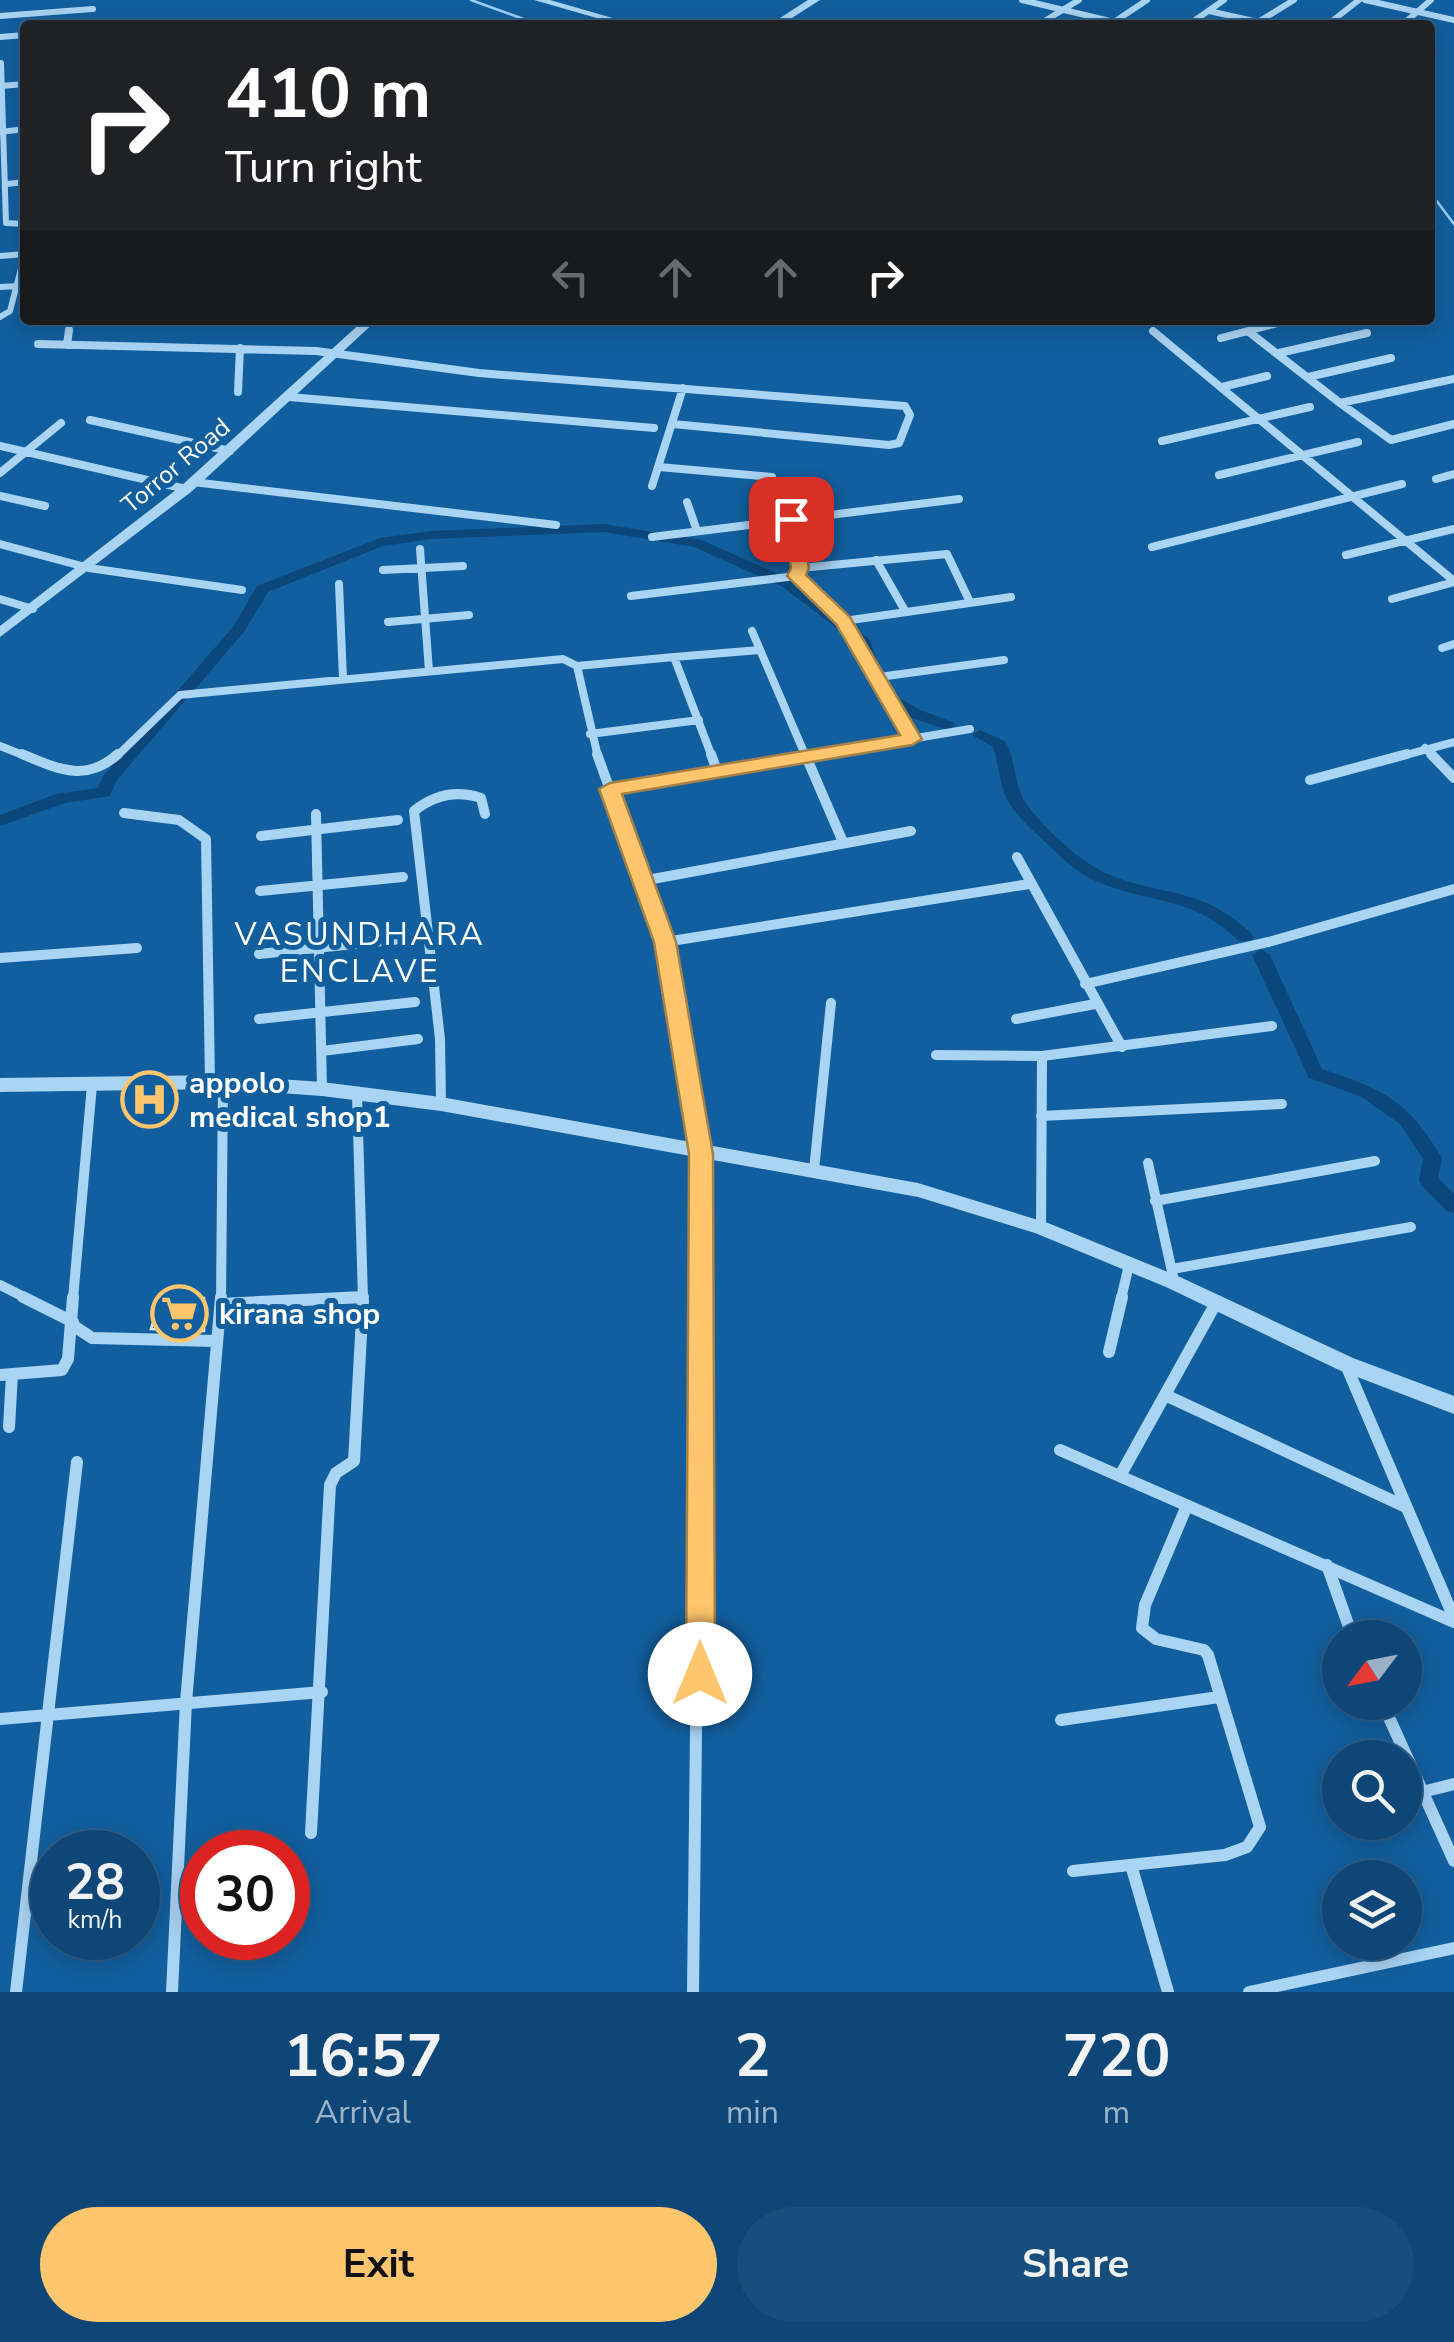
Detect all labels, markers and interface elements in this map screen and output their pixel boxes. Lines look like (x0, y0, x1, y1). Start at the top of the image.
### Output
text: 410 m (225, 46, 431, 142)
icon: right (60, 60, 190, 190)
text: Turn right (225, 137, 422, 198)
icon: left (543, 250, 598, 305)
icon: ahead (648, 250, 703, 305)
icon: ahead (753, 250, 808, 305)
icon: right (858, 250, 913, 305)
street label: Torror Road (114, 410, 238, 522)
pin (749, 477, 834, 562)
icon: arrive (764, 492, 819, 547)
district label: VASUNDHARA ENCLAVE (234, 913, 485, 993)
place label: appolo medical shop1 (189, 1063, 391, 1138)
hospital icon: appolo medical shop1 (120, 1070, 180, 1130)
supermarket icon: kirana shop (150, 1284, 210, 1344)
place label: kirana shop (219, 1294, 380, 1335)
north arrow (1322, 1620, 1422, 1720)
map controls (1322, 1620, 1422, 1960)
position arrow (648, 1622, 752, 1726)
button: search (1322, 1740, 1422, 1840)
speed limit sign: 30 (180, 1830, 310, 1960)
text: 28 (65, 1848, 125, 1917)
button: layers (1322, 1860, 1422, 1960)
text: km/h (67, 1903, 123, 1937)
text: 16:57 (284, 2015, 442, 2097)
text: 2 (734, 2015, 770, 2097)
text: 720 (1062, 2015, 1170, 2097)
text: Arrival (315, 2091, 411, 2134)
text: min (726, 2091, 779, 2134)
text: m (1103, 2091, 1130, 2134)
button: Exit (40, 2207, 717, 2322)
button: Share (737, 2207, 1414, 2322)

